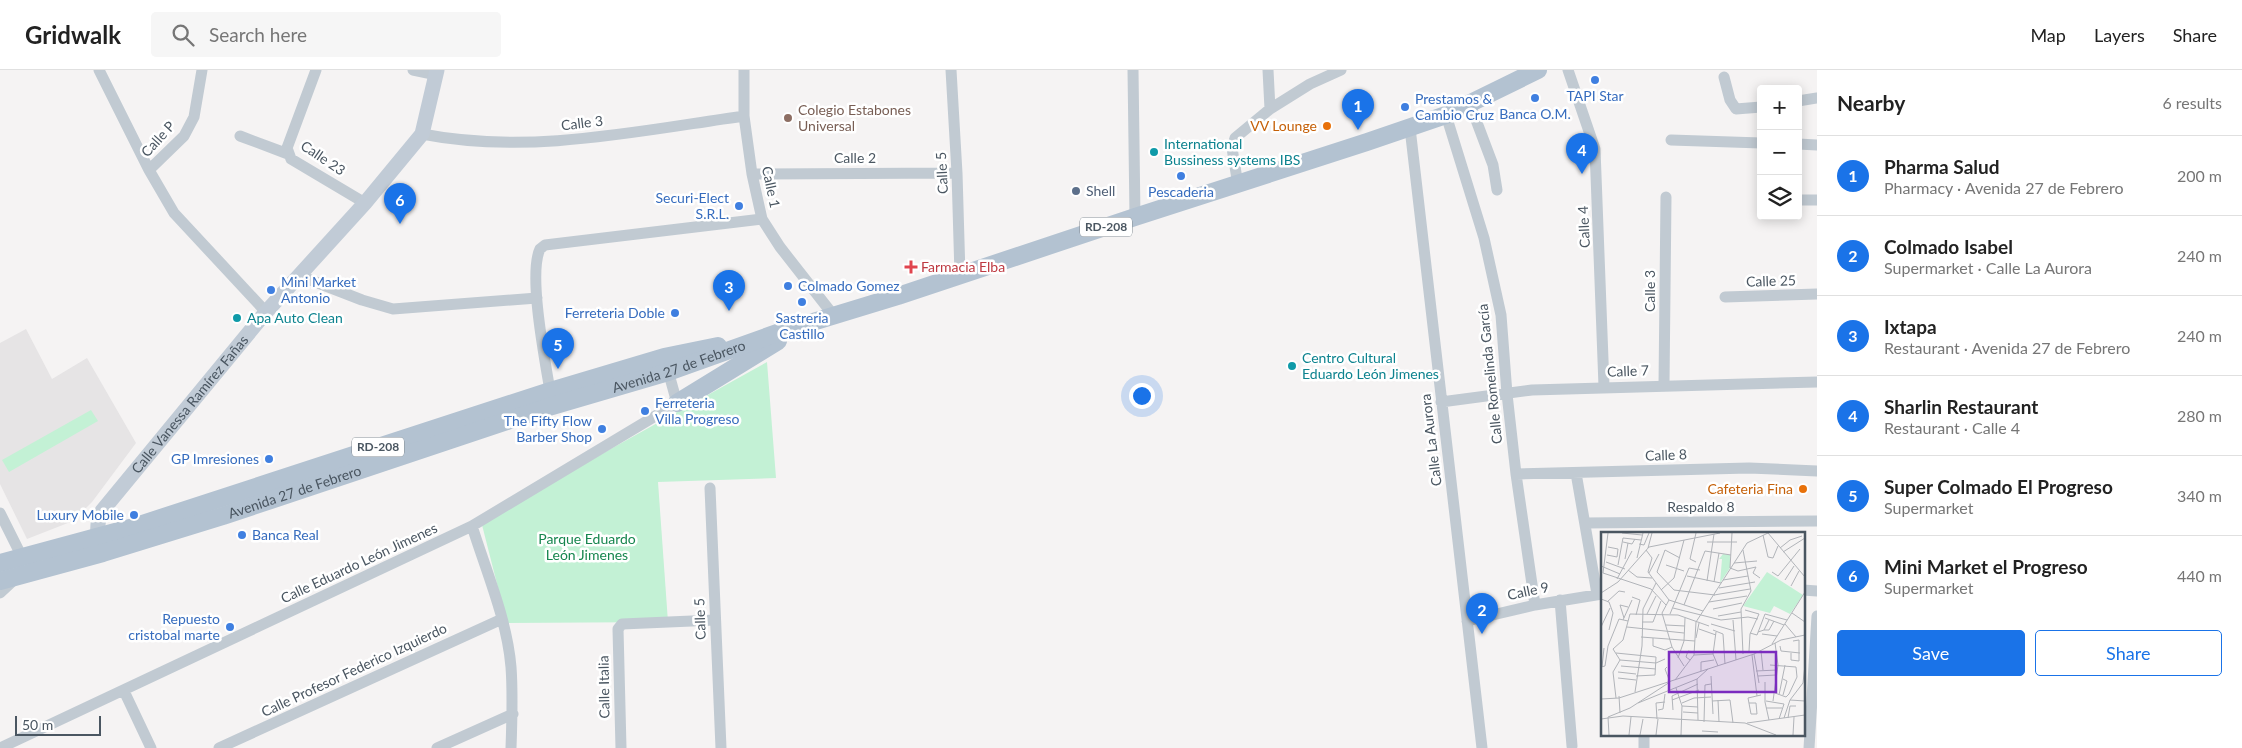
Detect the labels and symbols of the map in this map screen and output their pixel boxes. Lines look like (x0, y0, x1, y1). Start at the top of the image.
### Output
marker: TAPI Star (1589, 74, 1601, 86)
place label: TAPI Star (1566, 87, 1624, 104)
pin: 1 (1342, 89, 1374, 130)
place label: Prestamos & Cambio Cruz (1415, 90, 1494, 123)
marker: Banca O.M. (1529, 92, 1541, 104)
place label: Colegio Estabones Universal (798, 101, 911, 134)
marker: Prestamos & Cambio Cruz (1399, 101, 1411, 113)
place label: Banca O.M. (1499, 105, 1571, 122)
street label: Calle 3 (560, 112, 604, 134)
marker: Colegio Estabones Universal (782, 112, 794, 124)
street label: Calle P (137, 117, 178, 160)
place label: VV Lounge (1250, 117, 1317, 134)
marker: VV Lounge (1321, 120, 1333, 132)
pin: 4 (1566, 133, 1598, 174)
place label: International Bussiness systems IBS (1164, 135, 1300, 168)
street label: Calle 23 (298, 137, 349, 179)
marker: International Bussiness systems IBS (1148, 146, 1160, 158)
street label: Calle 2 (834, 149, 876, 166)
street label: Calle 5 (932, 152, 951, 194)
street label: Calle 1 (759, 165, 784, 209)
marker: Pescaderia (1175, 170, 1187, 182)
place label: Shell (1086, 182, 1115, 199)
pin: 6 (384, 183, 416, 224)
place label: Pescaderia (1148, 183, 1214, 200)
marker: Shell (1070, 185, 1082, 197)
place label: Securi-Elect S.R.L. (655, 189, 729, 222)
marker: Securi-Elect S.R.L. (733, 200, 745, 212)
street label: Calle 4 (1574, 206, 1593, 248)
road number: RD-208 (1080, 218, 1132, 236)
place label: Farmacia Elba (921, 258, 1005, 275)
marker: Farmacia Elba (905, 261, 917, 273)
pin: 3 (713, 270, 745, 311)
street label: Calle 3 (1641, 270, 1658, 312)
street label: Calle 25 (1746, 271, 1796, 290)
place label: Mini Market Antonio (281, 273, 356, 306)
place label: Colmado Gomez (798, 277, 900, 294)
marker: Colmado Gomez (782, 280, 794, 292)
marker: Mini Market Antonio (265, 284, 277, 296)
marker: Sastreria Castillo (796, 296, 808, 308)
street label: Calle Romelinda García (1474, 303, 1505, 445)
place label: Ferreteria Doble (565, 304, 665, 321)
marker: Ferreteria Doble (669, 307, 681, 319)
place label: Apa Auto Clean (247, 309, 343, 326)
place label: Sastreria Castillo (775, 309, 829, 342)
marker: Apa Auto Clean (231, 312, 243, 324)
pin: 5 (542, 328, 574, 369)
street label: Calle Vanessa Ramírez Fañas (127, 332, 251, 477)
street label: Avenida 27 de Febrero (610, 336, 747, 396)
place label: Centro Cultural Eduardo León Jimenes (1302, 349, 1439, 382)
marker: Centro Cultural Eduardo León Jimenes (1286, 360, 1298, 372)
street label: Calle 7 (1607, 361, 1649, 380)
your location (1129, 383, 1155, 409)
street label: Calle La Aurora (1416, 393, 1445, 487)
place label: Ferreteria Villa Progreso (655, 394, 740, 427)
marker: Ferreteria Villa Progreso (639, 405, 651, 417)
place label: The Fifty Flow Barber Shop (504, 412, 592, 445)
marker: The Fifty Flow Barber Shop (596, 423, 608, 435)
road number: RD-208 (352, 438, 404, 457)
street label: Calle 8 (1645, 445, 1687, 464)
place label: GP Imresiones (171, 450, 259, 467)
marker: GP Imresiones (263, 453, 275, 465)
street label: Avenida 27 de Febrero (226, 461, 363, 522)
place label: Cafeteria Fina (1707, 480, 1793, 497)
marker: Cafeteria Fina (1797, 483, 1809, 495)
street label: Respaldo 8 (1667, 498, 1735, 515)
place label: Luxury Mobile (36, 506, 124, 523)
marker: Luxury Mobile (128, 509, 140, 521)
street label: Calle Eduardo León Jimenes (278, 519, 440, 606)
place label: Banca Real (252, 526, 319, 543)
marker: Banca Real (236, 529, 248, 541)
park label: Parque Eduardo León Jimenes (538, 530, 636, 563)
inset map (1601, 532, 1804, 736)
street label: Calle 9 (1506, 578, 1550, 603)
pin: 2 (1466, 593, 1498, 634)
street label: Calle 5 (690, 598, 709, 640)
place label: Repuesto cristobal marte (128, 610, 220, 643)
street label: Calle Profesor Federico Izquierdo (258, 619, 449, 720)
marker: Repuesto cristobal marte (224, 621, 236, 633)
street label: Calle Italia (594, 655, 613, 719)
scale bar (15, 713, 101, 736)

